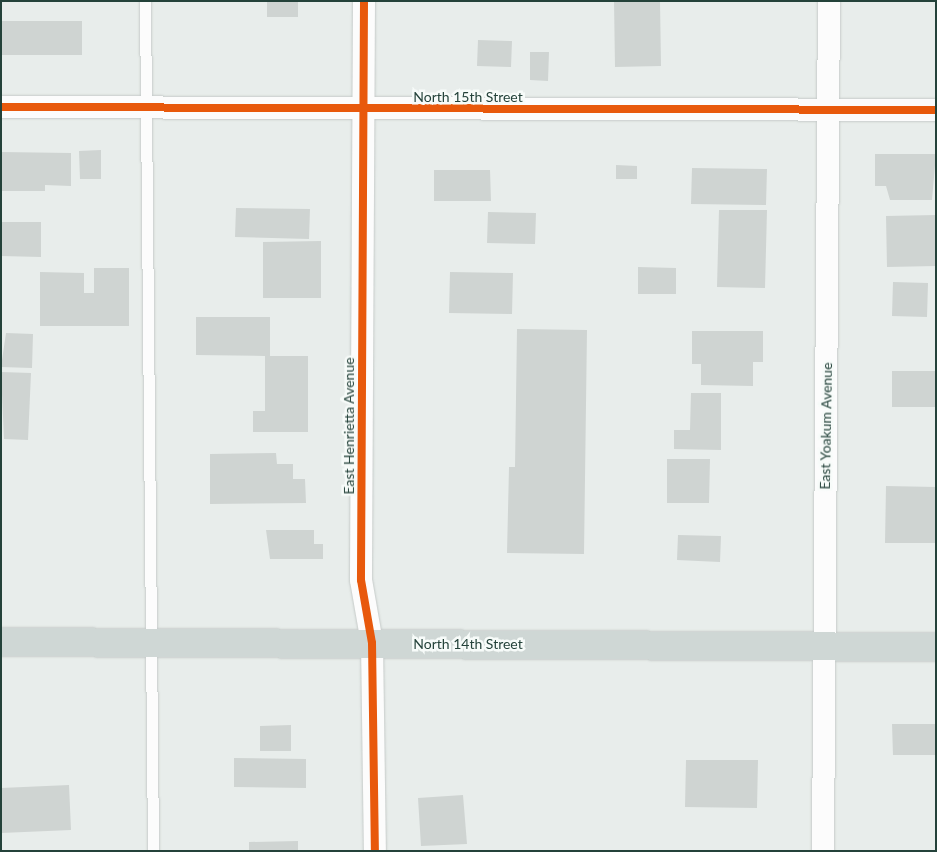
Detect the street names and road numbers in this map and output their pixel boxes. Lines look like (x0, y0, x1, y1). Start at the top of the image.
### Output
street label: North 15th Street (413, 89, 523, 105)
street label: East Henrietta Avenue (341, 357, 357, 495)
street label: East Yoakum Avenue (816, 362, 836, 490)
street label: North 14th Street (413, 636, 523, 652)

